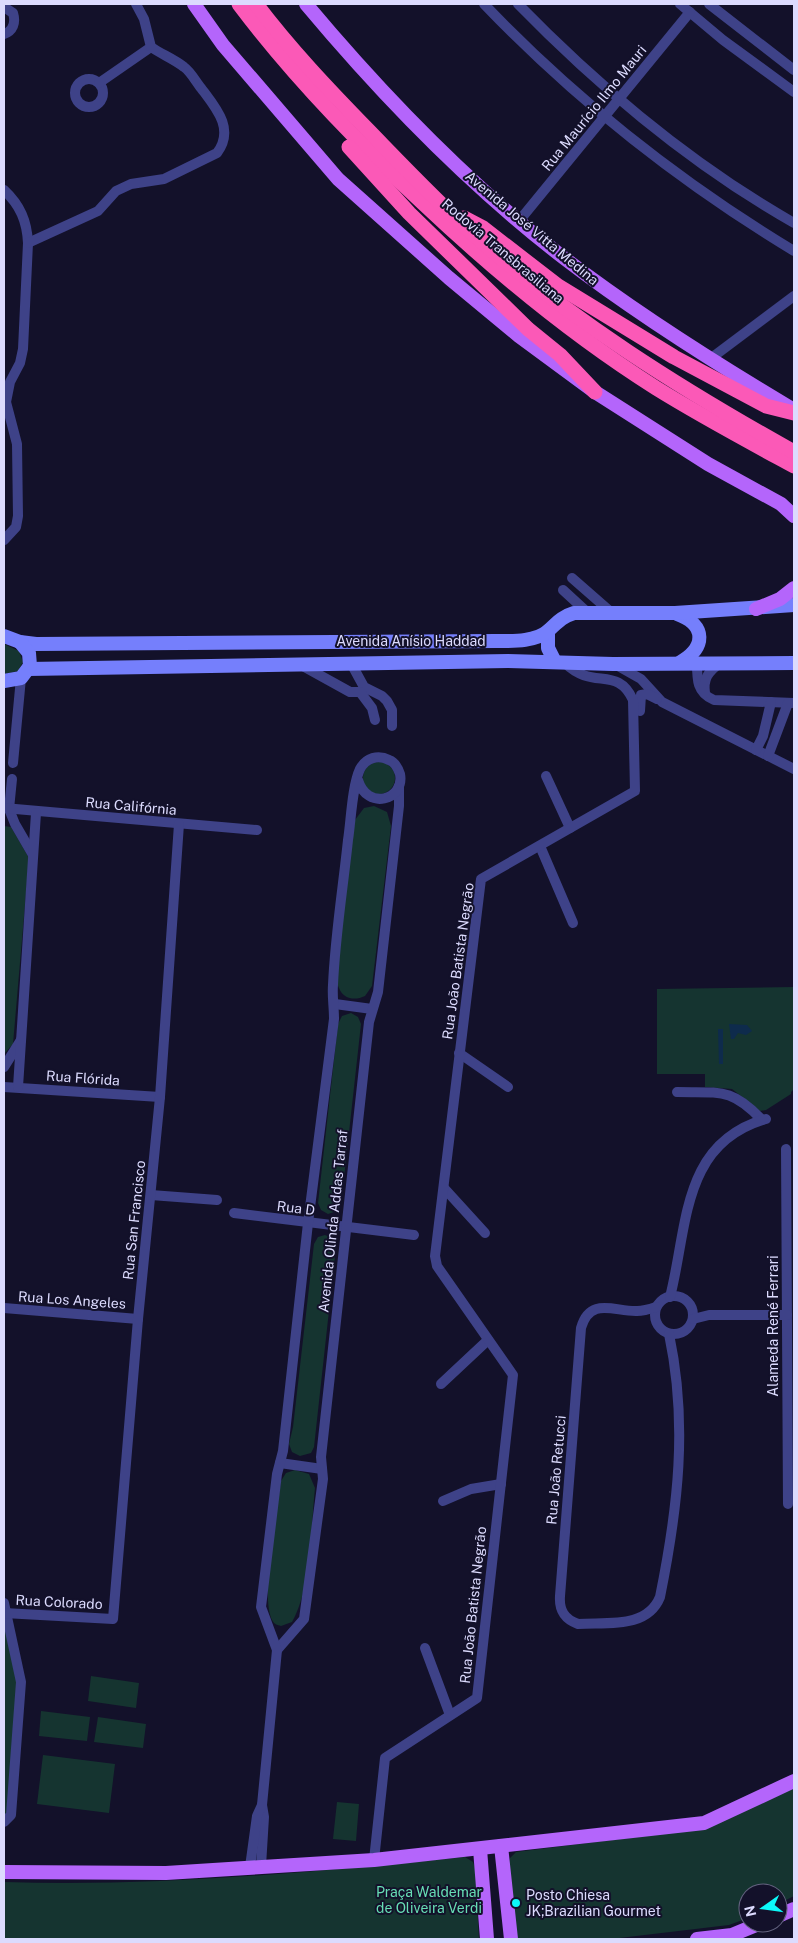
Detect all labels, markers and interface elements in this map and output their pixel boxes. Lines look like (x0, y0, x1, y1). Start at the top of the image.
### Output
street label: Rua Maurício Ilmo Mauri (538, 42, 650, 174)
street label: Avenida José Vitta Medina (462, 168, 602, 288)
street label: Rodovia Transbrasiliana (439, 195, 567, 307)
street label: Avenida Anísio Haddad (336, 633, 486, 649)
street label: Rua Califórnia (85, 794, 177, 818)
street label: Rua João Batista Negrão (439, 882, 477, 1040)
street label: Rua Flórida (46, 1067, 120, 1089)
street label: Avenida Olinda Addas Tarraf (315, 1128, 351, 1313)
street label: Rua San Francisco (120, 1159, 148, 1281)
street label: Rua D (276, 1198, 316, 1218)
street label: Alameda René Ferrari (765, 1255, 781, 1397)
street label: Rua Los Angeles (18, 1288, 126, 1312)
street label: Rua João Retucci (543, 1415, 569, 1525)
street label: Rua João Batista Negrão (457, 1526, 489, 1684)
street label: Rua Colorado (15, 1592, 103, 1612)
north arrow (738, 1883, 788, 1933)
park label: Praça Waldemar de Oliveira Verdi (376, 1884, 482, 1916)
place label: Posto Chiesa JK;Brazilian Gourmet (526, 1887, 661, 1919)
marker: Posto Chiesa JK;Brazilian Gourmet (510, 1897, 522, 1909)
text: N (741, 1904, 759, 1918)

